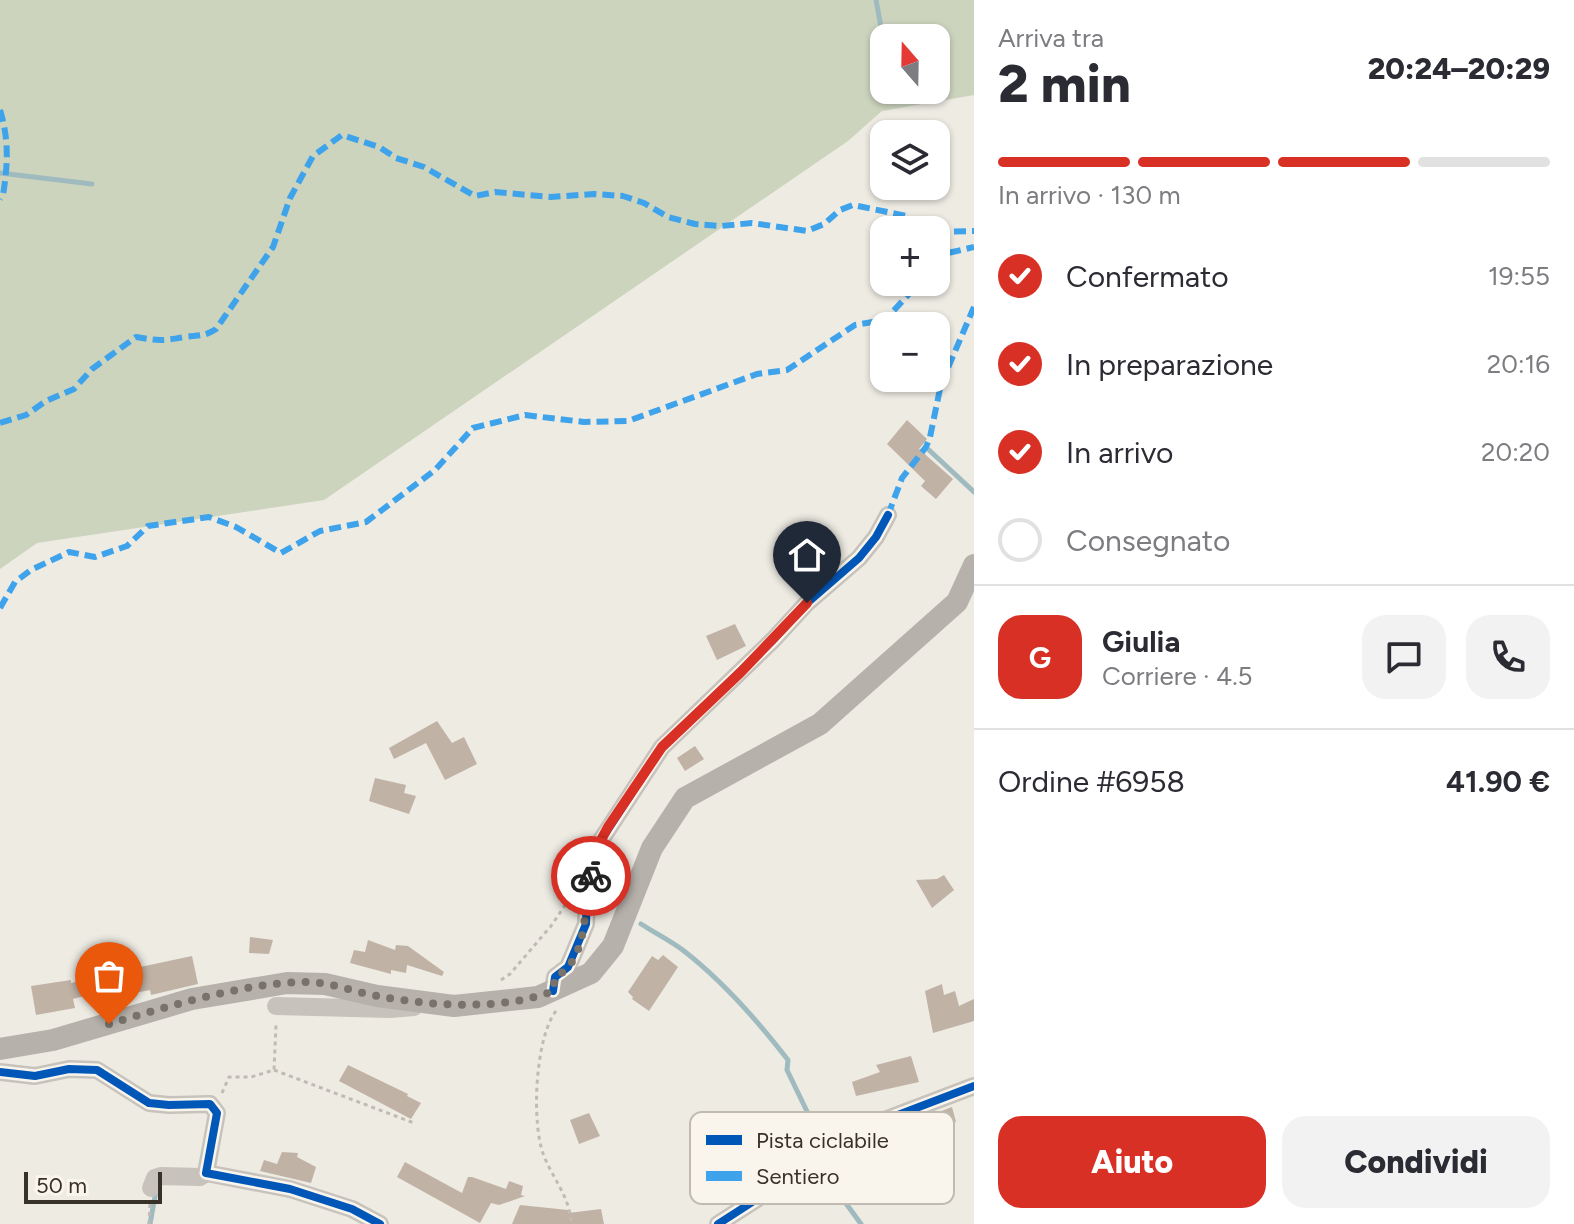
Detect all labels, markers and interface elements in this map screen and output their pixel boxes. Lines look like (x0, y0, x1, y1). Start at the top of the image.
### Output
text: Arriva tra (998, 22, 1104, 54)
north arrow (870, 24, 950, 104)
map controls (870, 24, 950, 392)
text: 20:24–20:29 (1368, 50, 1550, 87)
text: 2 min (998, 53, 1131, 115)
button: layers (870, 120, 950, 200)
text: In arrivo · 130 m (998, 179, 1181, 211)
button: + (870, 216, 950, 296)
icon: check (998, 254, 1042, 298)
text: Confermato (1066, 258, 1229, 295)
text: 19:55 (1488, 260, 1550, 292)
button: − (870, 312, 950, 392)
icon: check (998, 342, 1042, 386)
text: In preparazione (1066, 346, 1273, 383)
text: 20:16 (1487, 348, 1550, 380)
icon: check (998, 430, 1042, 474)
text: In arrivo (1066, 434, 1173, 471)
text: 20:20 (1481, 436, 1550, 468)
pin (773, 521, 841, 603)
text: Consegnato (1066, 522, 1230, 559)
icon: home (785, 533, 829, 577)
button: chat (1362, 615, 1446, 699)
button: phone (1466, 615, 1550, 699)
text: Giulia (1102, 623, 1180, 660)
text: G (1029, 639, 1051, 676)
text: Corriere · 4.5 (1102, 660, 1253, 692)
text: Ordine #6958 (998, 763, 1185, 800)
text: 41.90 € (1446, 763, 1550, 800)
courier (551, 836, 631, 916)
icon: bike (569, 854, 613, 898)
pin (75, 942, 143, 1024)
icon: bag (87, 954, 131, 998)
legend (690, 1112, 954, 1204)
button: Aiuto (998, 1116, 1266, 1208)
button: Condividi (1282, 1116, 1550, 1208)
text: Pista ciclabile (756, 1127, 889, 1154)
text: Sentiero (756, 1163, 839, 1190)
scale bar (24, 1168, 162, 1204)
text: 50 m (36, 1172, 87, 1199)

